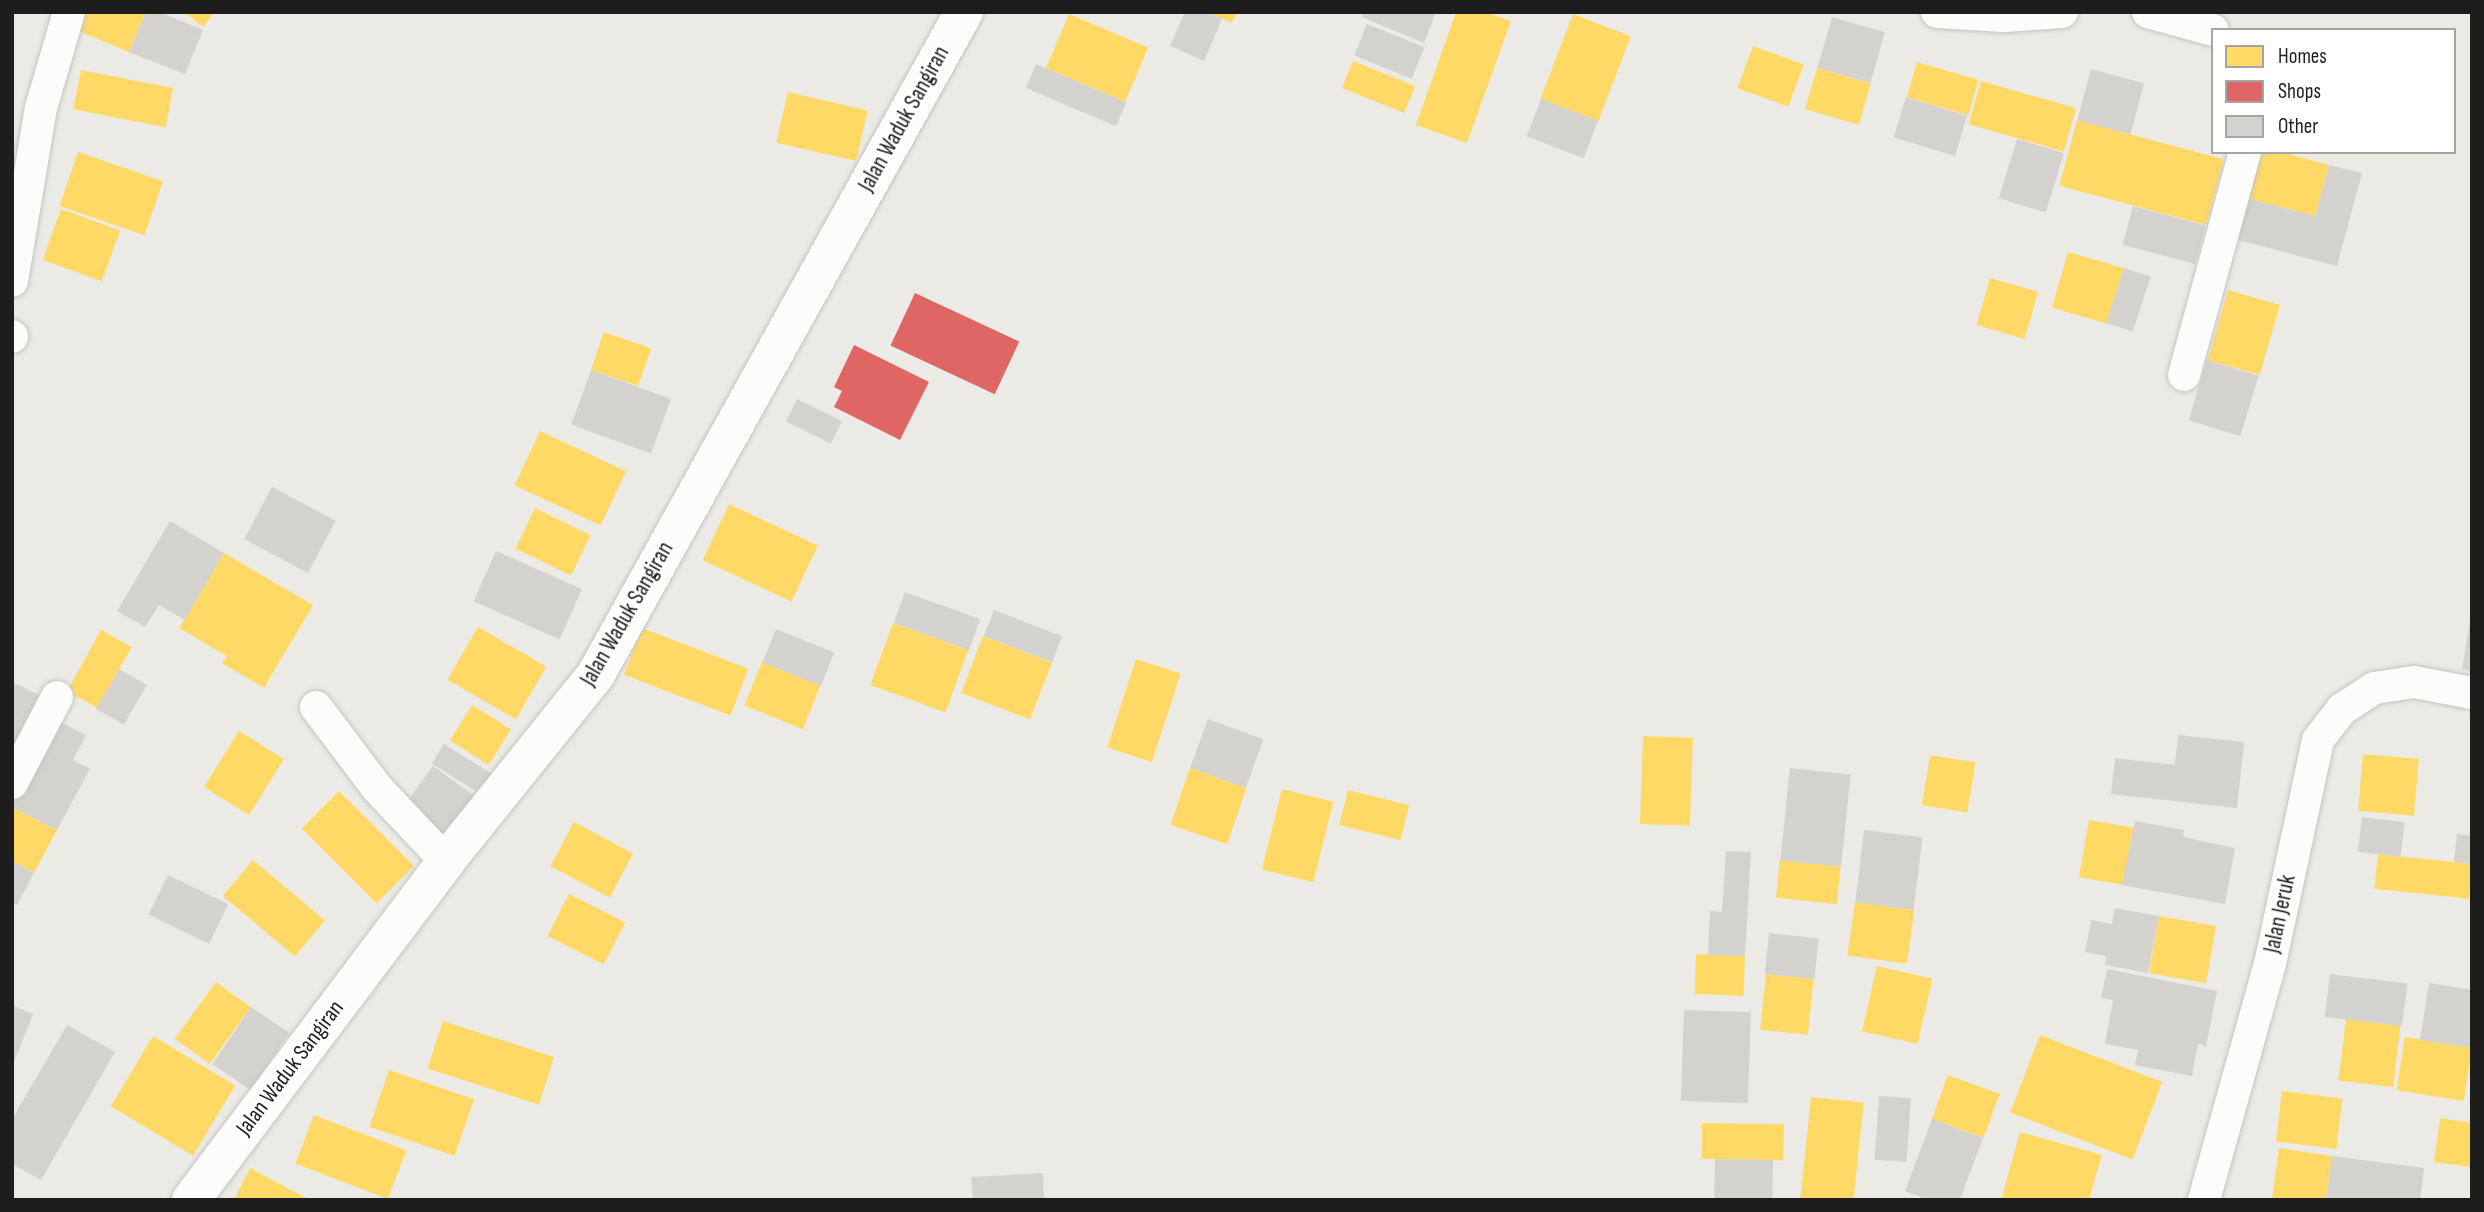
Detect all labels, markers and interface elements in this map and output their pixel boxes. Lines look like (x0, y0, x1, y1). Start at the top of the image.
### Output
legend (2211, 28, 2456, 154)
street label: Jalan Waduk Sangiran (853, 41, 955, 197)
text: Homes (2278, 44, 2327, 69)
text: Shops (2278, 79, 2321, 104)
text: Other (2278, 114, 2318, 139)
street label: Jalan Waduk Sangiran (575, 537, 679, 691)
street label: Jalan Jeruk (2258, 872, 2302, 956)
street label: Jalan Waduk Sangiran (230, 995, 350, 1141)

